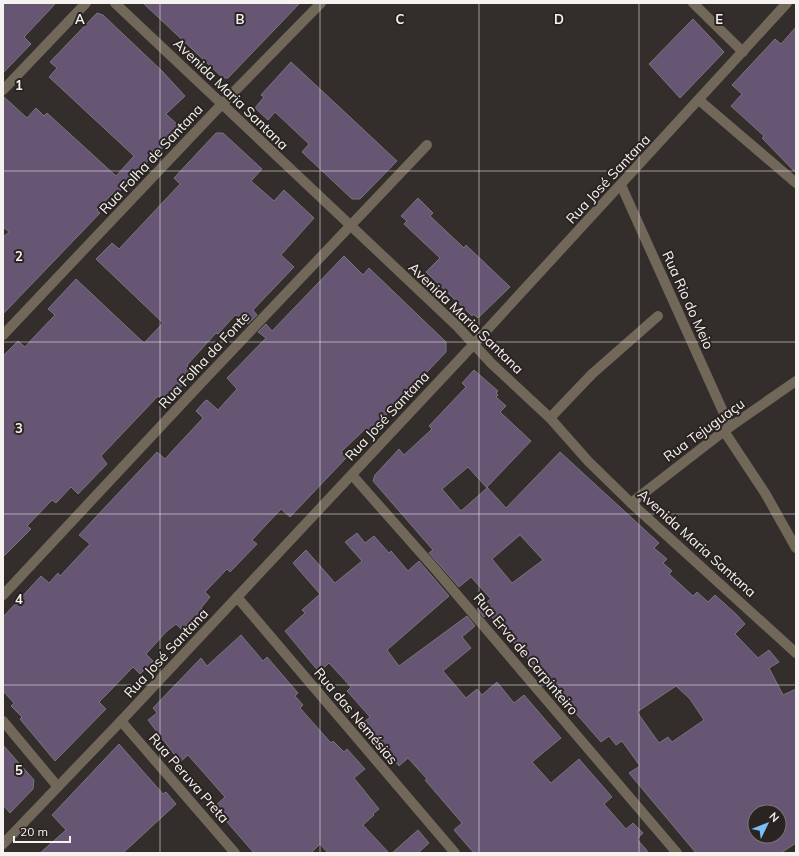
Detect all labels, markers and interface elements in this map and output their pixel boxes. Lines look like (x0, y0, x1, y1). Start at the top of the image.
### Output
text: A (75, 11, 85, 27)
text: B (236, 11, 245, 27)
text: C (396, 11, 405, 27)
text: D (554, 11, 564, 27)
text: E (715, 11, 723, 27)
street label: Avenida Maria Santana (170, 34, 292, 154)
text: 1 (15, 77, 23, 93)
street label: Rua Folha de Santana (95, 100, 207, 218)
street label: Rua José Santana (562, 130, 654, 228)
text: 2 (15, 248, 23, 264)
street label: Rua Rio do Meio (658, 248, 718, 352)
street label: Avenida Maria Santana (405, 258, 527, 378)
street label: Rua Folha da Fonte (155, 308, 253, 412)
street label: Rua José Santana (341, 367, 433, 465)
street label: Rua Tejuguaçu (660, 394, 748, 466)
text: 3 (15, 420, 23, 436)
street label: Avenida Maria Santana (634, 485, 760, 601)
street label: Rua Erva de Carpinteiro (470, 589, 582, 719)
text: 4 (15, 591, 23, 607)
street label: Rua José Santana (120, 604, 212, 702)
street label: Rua das Nemésias (310, 664, 402, 768)
street label: Rua Peruva Preta (145, 729, 233, 827)
text: 5 (15, 762, 23, 778)
north arrow (747, 804, 787, 844)
text: N (766, 809, 782, 825)
scale bar (14, 818, 70, 844)
text: 20 m (20, 824, 48, 839)

